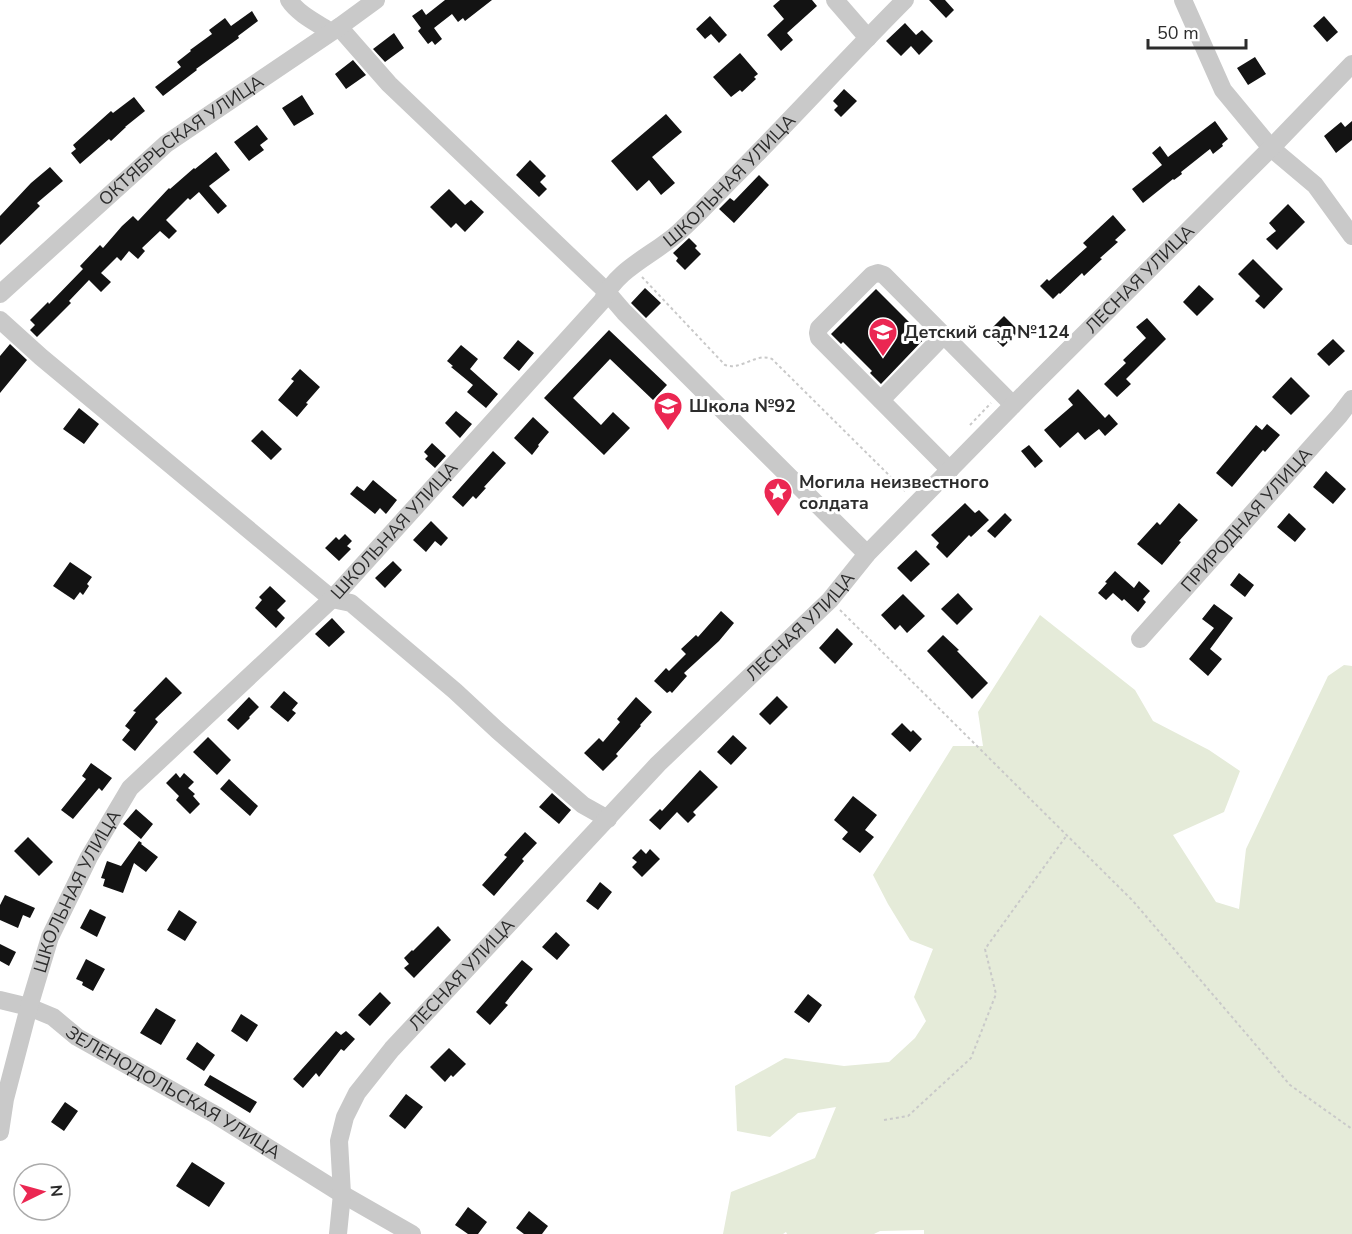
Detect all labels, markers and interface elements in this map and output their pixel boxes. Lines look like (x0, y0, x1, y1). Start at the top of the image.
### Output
scale bar (1148, 12, 1246, 50)
text: 50 m (1157, 21, 1199, 45)
street label: ОКТЯБРЬСКАЯ УЛИЦА (94, 69, 268, 211)
street label: ШКОЛЬНАЯ УЛИЦА (658, 109, 801, 252)
street label: ЛЕСНАЯ УЛИЦА (1080, 219, 1200, 339)
school or university icon: Детский сад №124 (867, 316, 899, 358)
place label: Детский сад №124 (904, 320, 1070, 344)
school or university icon: Школа №92 (652, 390, 684, 432)
place label: Школа №92 (689, 394, 796, 418)
street label: ПРИРОДНАЯ УЛИЦА (1176, 442, 1317, 597)
street label: ШКОЛЬНАЯ УЛИЦА (325, 456, 463, 605)
place label: Могила неизвестного солдата (799, 470, 989, 515)
place icon: Могила неизвестного солдата (762, 476, 794, 518)
street label: ЛЕСНАЯ УЛИЦА (741, 567, 860, 686)
street label: ШКОЛЬНАЯ УЛИЦА (28, 806, 126, 976)
street label: ЛЕСНАЯ УЛИЦА (403, 913, 520, 1036)
street label: ЗЕЛЕНОДОЛЬСКАЯ УЛИЦА (60, 1020, 285, 1164)
north arrow (12, 1162, 72, 1222)
text: N (44, 1184, 67, 1198)

